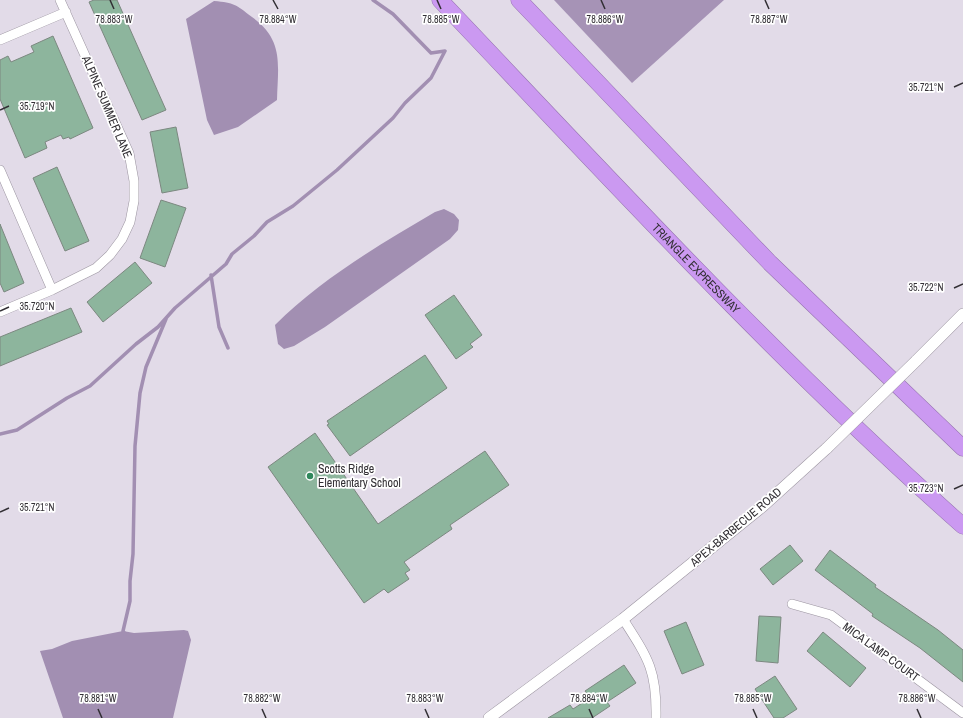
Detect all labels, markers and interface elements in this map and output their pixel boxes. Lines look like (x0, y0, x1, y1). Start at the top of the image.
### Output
text: 78.883°W (96, 13, 133, 26)
text: 78.884°W (260, 13, 297, 26)
text: 78.885°W (423, 13, 460, 26)
text: 78.886°W (587, 13, 624, 26)
text: 78.887°W (751, 13, 788, 26)
street label: ALPINE SUMMER LANE (78, 52, 136, 161)
text: 35.721°N (909, 81, 944, 94)
text: 35.719°N (20, 100, 55, 113)
street label: TRIANGLE EXPRESSWAY (648, 220, 744, 317)
text: 35.722°N (909, 281, 944, 294)
text: 35.720°N (20, 300, 55, 313)
place label: Scotts Ridge Elementary School (318, 461, 401, 491)
marker: Scotts Ridge Elementary School (305, 471, 315, 481)
text: 35.723°N (909, 482, 944, 495)
street label: APEX-BARBECUE ROAD (686, 484, 785, 571)
text: 35.721°N (20, 501, 55, 514)
street label: MICA LAMP COURT (839, 619, 923, 685)
text: 78.881°W (80, 692, 117, 705)
text: 78.882°W (244, 692, 281, 705)
text: 78.883°W (407, 692, 444, 705)
text: 78.884°W (571, 692, 608, 705)
text: 78.885°W (735, 692, 772, 705)
text: 78.886°W (899, 692, 936, 705)

